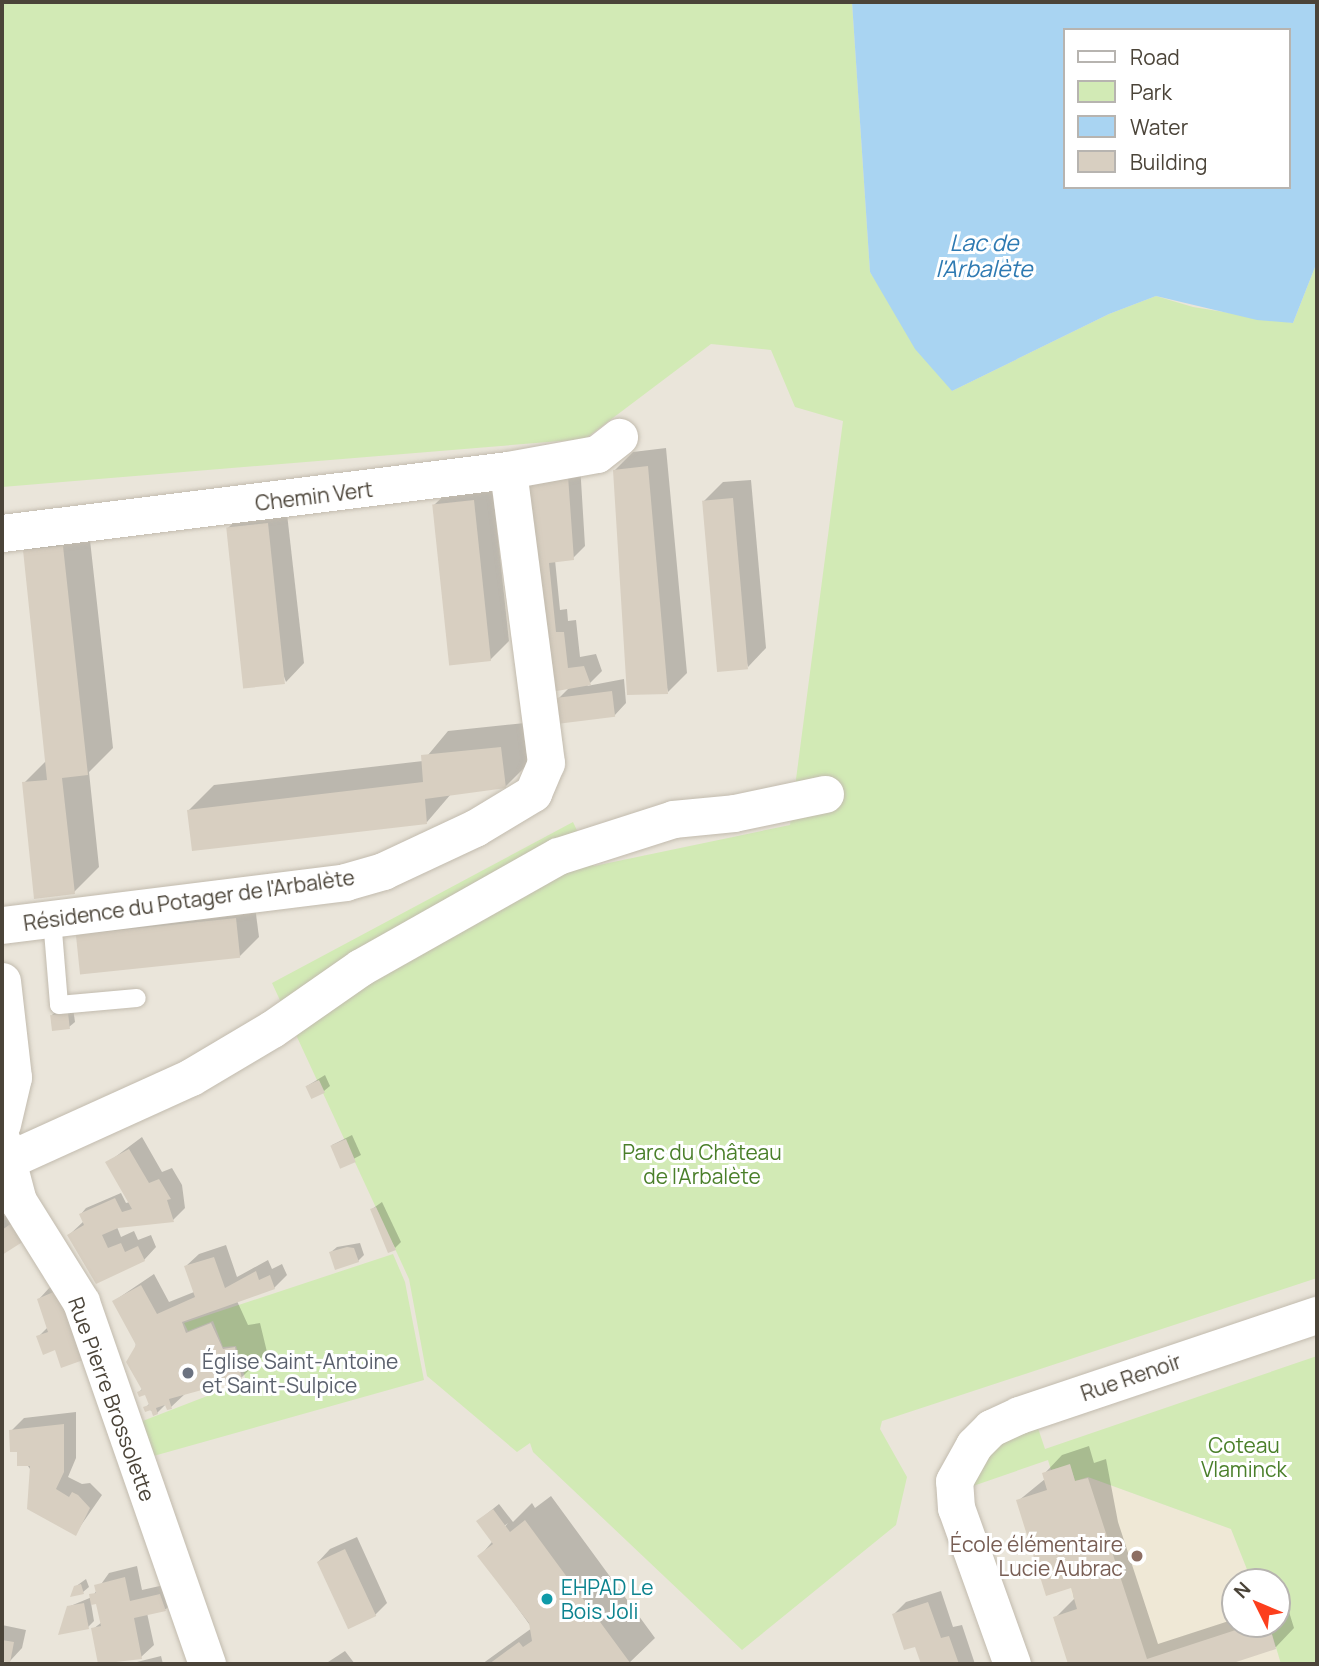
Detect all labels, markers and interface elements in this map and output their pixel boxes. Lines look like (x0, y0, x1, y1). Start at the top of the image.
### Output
legend (1064, 28, 1291, 189)
text: Road (1130, 43, 1180, 71)
text: Park (1130, 78, 1172, 106)
text: Water (1130, 113, 1188, 141)
text: Building (1130, 148, 1207, 176)
water label: Lac de l'Arbalète (935, 228, 1033, 282)
street label: Chemin Vert (254, 476, 374, 516)
street label: Résidence du Potager de l'Arbalète (22, 864, 356, 936)
park label: Parc du Château de l'Arbalète (622, 1139, 782, 1189)
street label: Rue Pierre Brossolette (63, 1293, 161, 1505)
place label: Église Saint-Antoine et Saint-Sulpice (202, 1348, 398, 1398)
street label: Rue Renoir (1077, 1348, 1185, 1406)
marker: Église Saint-Antoine et Saint-Sulpice (180, 1365, 196, 1381)
park label: Coteau Vlaminck (1201, 1432, 1287, 1482)
place label: École élémentaire Lucie Aubrac (950, 1531, 1123, 1581)
marker: École élémentaire Lucie Aubrac (1129, 1548, 1145, 1564)
north arrow (1221, 1568, 1291, 1638)
place label: EHPAD Le Bois Joli (561, 1574, 654, 1624)
text: N (1228, 1576, 1256, 1604)
marker: EHPAD Le Bois Joli (539, 1591, 555, 1607)

